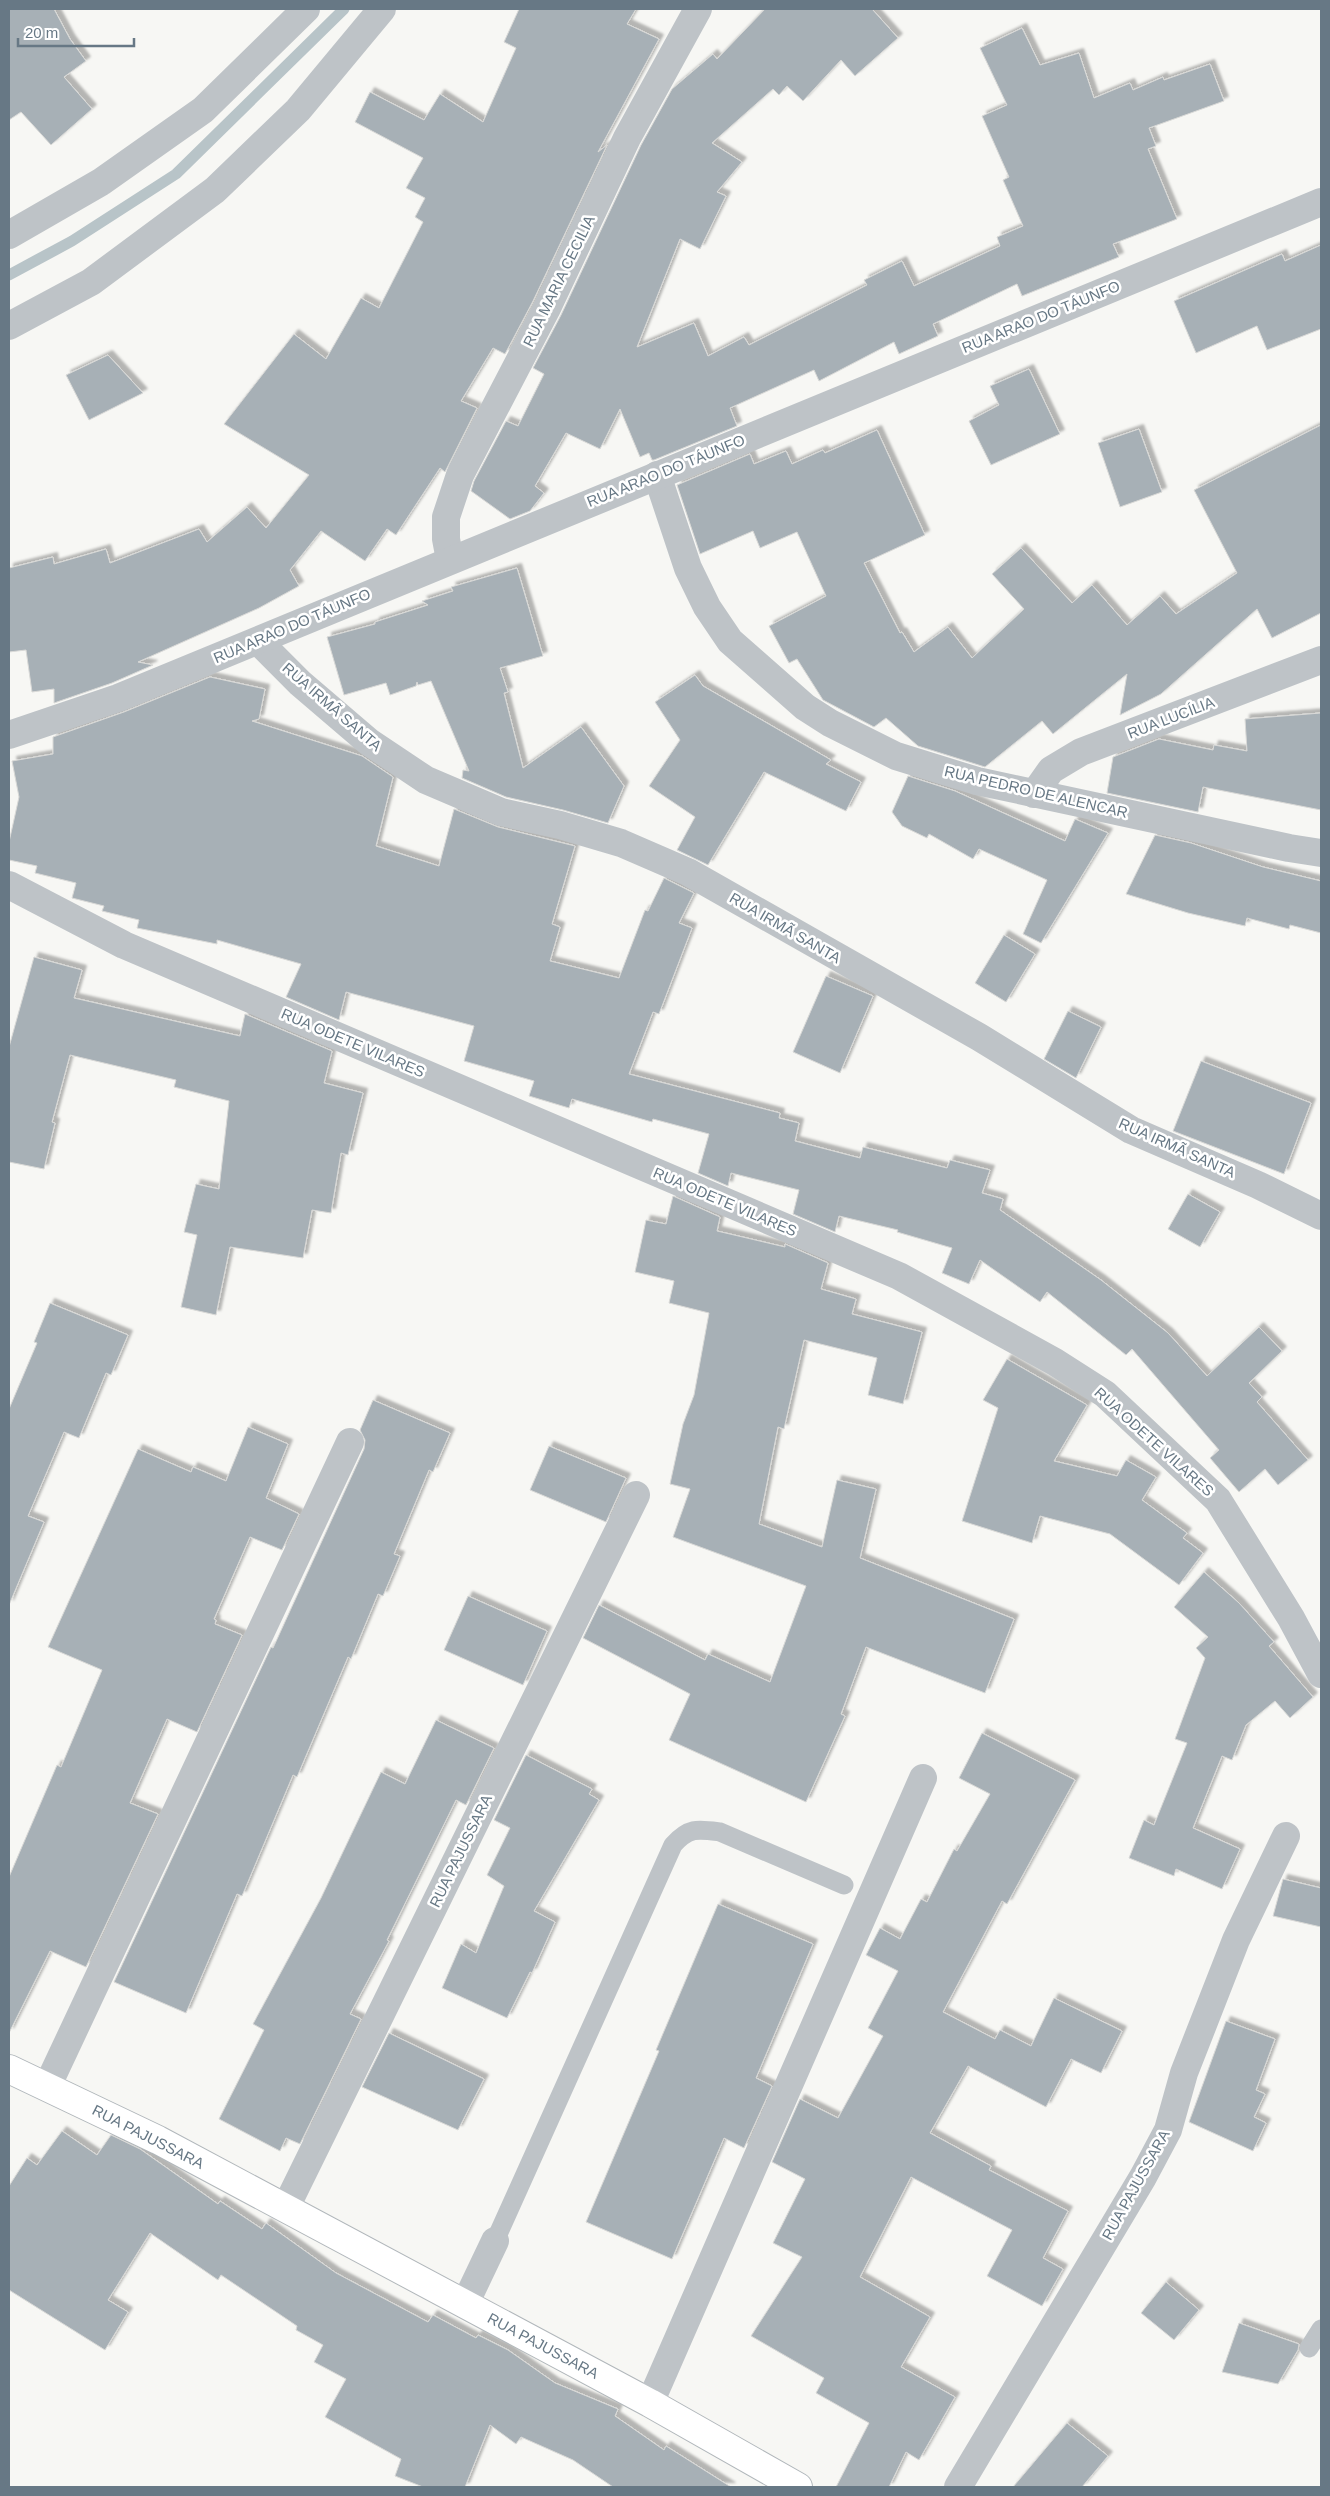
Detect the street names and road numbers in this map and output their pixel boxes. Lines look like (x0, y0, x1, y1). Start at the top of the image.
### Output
street label: RUA MARIA CECILIA (519, 212, 598, 349)
street label: RUA ARAO DO TÁUNFO (959, 277, 1122, 356)
street label: RUA ARAO DO TÁUNFO (584, 431, 747, 510)
street label: RUA ARAO DO TÁUNFO (211, 585, 373, 666)
street label: RUA IRMÃ SANTA (279, 659, 385, 754)
street label: RUA LUCÍLIA (1125, 693, 1217, 742)
street label: RUA PEDRO DE ALENCAR (943, 762, 1130, 821)
street label: RUA IRMÃ SANTA (727, 889, 844, 966)
street label: RUA ODETE VILARES (279, 1005, 427, 1080)
street label: RUA IRMÃ SANTA (1116, 1114, 1238, 1181)
street label: RUA ODETE VILARES (651, 1164, 799, 1239)
street label: RUA ODETE VILARES (1091, 1384, 1217, 1500)
street label: RUA PAJUSSARA (426, 1792, 495, 1910)
street label: RUA PAJUSSARA (90, 2101, 207, 2172)
street label: RUA PAJUSSARA (1098, 2127, 1173, 2243)
street label: RUA PAJUSSARA (485, 2309, 602, 2382)

